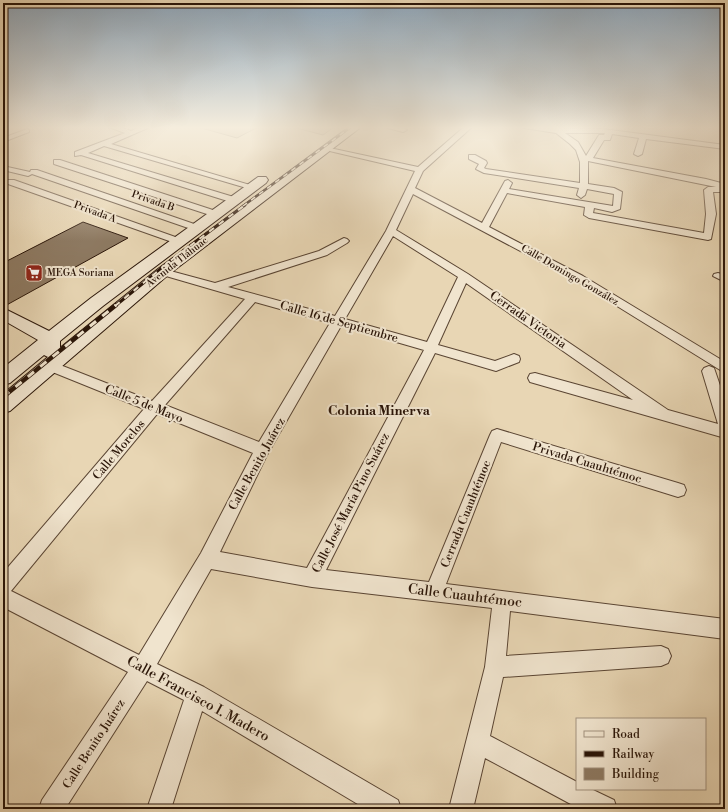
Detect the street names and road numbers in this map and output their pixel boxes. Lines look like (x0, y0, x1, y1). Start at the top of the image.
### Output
street label: Privada B (130, 188, 176, 214)
street label: Privada A (72, 199, 119, 226)
street label: Avenida Tláhuac (143, 234, 210, 290)
street label: Calle Domingo González (519, 242, 621, 308)
street label: Cerrada Victoria (487, 288, 570, 353)
street label: Calle 16 de Septiembre (278, 298, 400, 346)
street label: Calle 5 de Mayo (103, 381, 186, 427)
street label: Calle Benito Juárez (225, 415, 289, 513)
street label: Calle Morelos (89, 417, 149, 483)
street label: Calle José María Pino Suárez (309, 430, 393, 576)
street label: Privada Cuauhtémoc (530, 439, 644, 487)
street label: Cerrada Cuauhtémoc (438, 458, 494, 570)
street label: Calle Cuauhtémoc (407, 580, 523, 612)
street label: Calle Francisco I. Madero (123, 652, 273, 746)
street label: Calle Benito Juárez (59, 696, 129, 792)

